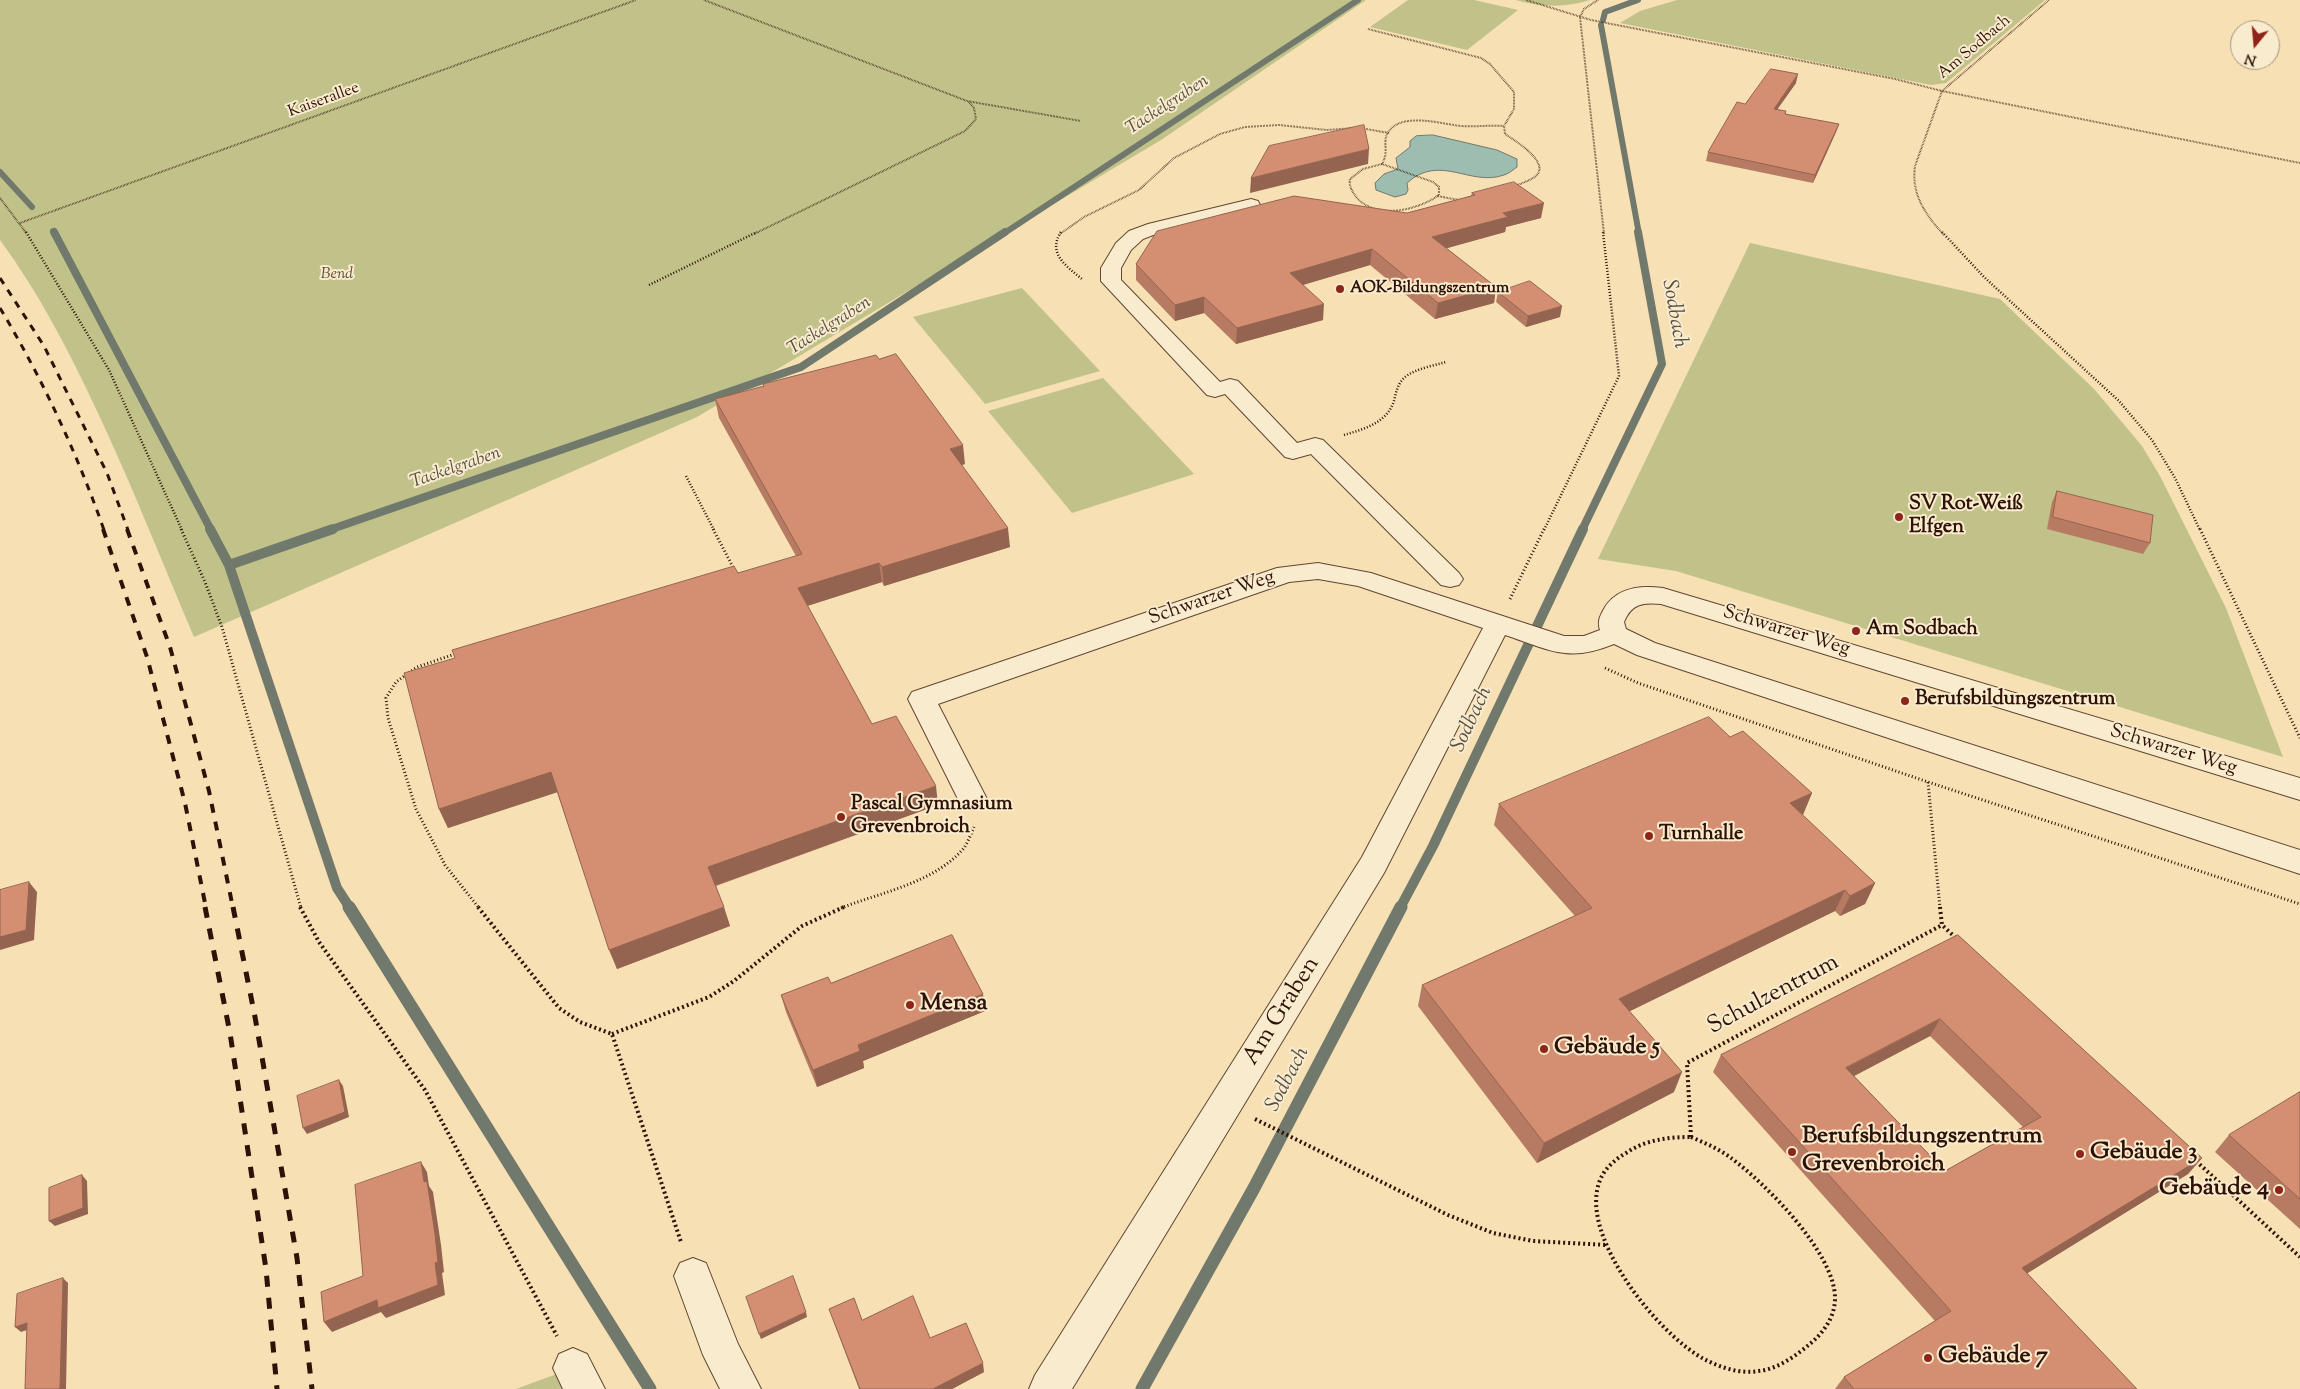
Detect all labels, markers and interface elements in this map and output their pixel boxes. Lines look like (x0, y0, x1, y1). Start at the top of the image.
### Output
street label: Am Sodbach (1935, 12, 2015, 84)
north arrow (2230, 20, 2280, 70)
text: N (2243, 47, 2259, 70)
water label: Tackelgraben (1123, 71, 1213, 141)
street label: Kaiserallee (286, 79, 362, 123)
park label: Bend (321, 265, 353, 285)
water label: Sodbach (1655, 278, 1691, 350)
place label: AOK-Bildungszentrum (1350, 279, 1509, 299)
marker: AOK-Bildungszentrum (1334, 283, 1346, 295)
water label: Tackelgraben (784, 293, 876, 361)
water label: Tackelgraben (408, 443, 504, 495)
place label: SV Rot-Weiß Elfgen (1909, 494, 2023, 541)
marker: SV Rot-Weiß Elfgen (1893, 511, 1905, 523)
street label: Schwarzer Weg (1146, 566, 1278, 632)
street label: Schwarzer Weg (1719, 601, 1853, 663)
place label: Am Sodbach (1866, 619, 1978, 643)
marker: Am Sodbach (1850, 625, 1862, 637)
water label: Sodbach (1447, 683, 1499, 757)
place label: Berufsbildungszentrum (1915, 689, 2115, 713)
marker: Berufsbildungszentrum (1899, 695, 1911, 707)
street label: Schwarzer Weg (2106, 720, 2240, 782)
place label: Pascal Gymnasium Grevenbroich (851, 794, 1013, 841)
marker: Pascal Gymnasium Grevenbroich (835, 811, 847, 823)
place label: Turnhalle (1659, 824, 1743, 848)
marker: Turnhalle (1643, 830, 1655, 842)
street label: Schulzentrum (1703, 949, 1845, 1043)
street label: Am Graben (1238, 952, 1328, 1072)
place label: Mensa (920, 991, 988, 1019)
marker: Mensa (904, 999, 916, 1011)
place label: Gebäude 5 (1554, 1035, 1660, 1063)
marker: Gebäude 5 (1538, 1043, 1550, 1055)
water label: Sodbach (1262, 1044, 1316, 1116)
place label: Berufsbildungszentrum Grevenbroich (1802, 1124, 2042, 1180)
place label: Gebäude 3 (2090, 1140, 2198, 1168)
marker: Berufsbildungszentrum Grevenbroich (1786, 1146, 1798, 1158)
marker: Gebäude 3 (2074, 1148, 2086, 1160)
place label: Gebäude 4 (2159, 1176, 2269, 1204)
marker: Gebäude 4 (2273, 1184, 2285, 1196)
place label: Gebäude 7 (1938, 1344, 2048, 1372)
marker: Gebäude 7 (1922, 1352, 1934, 1364)

